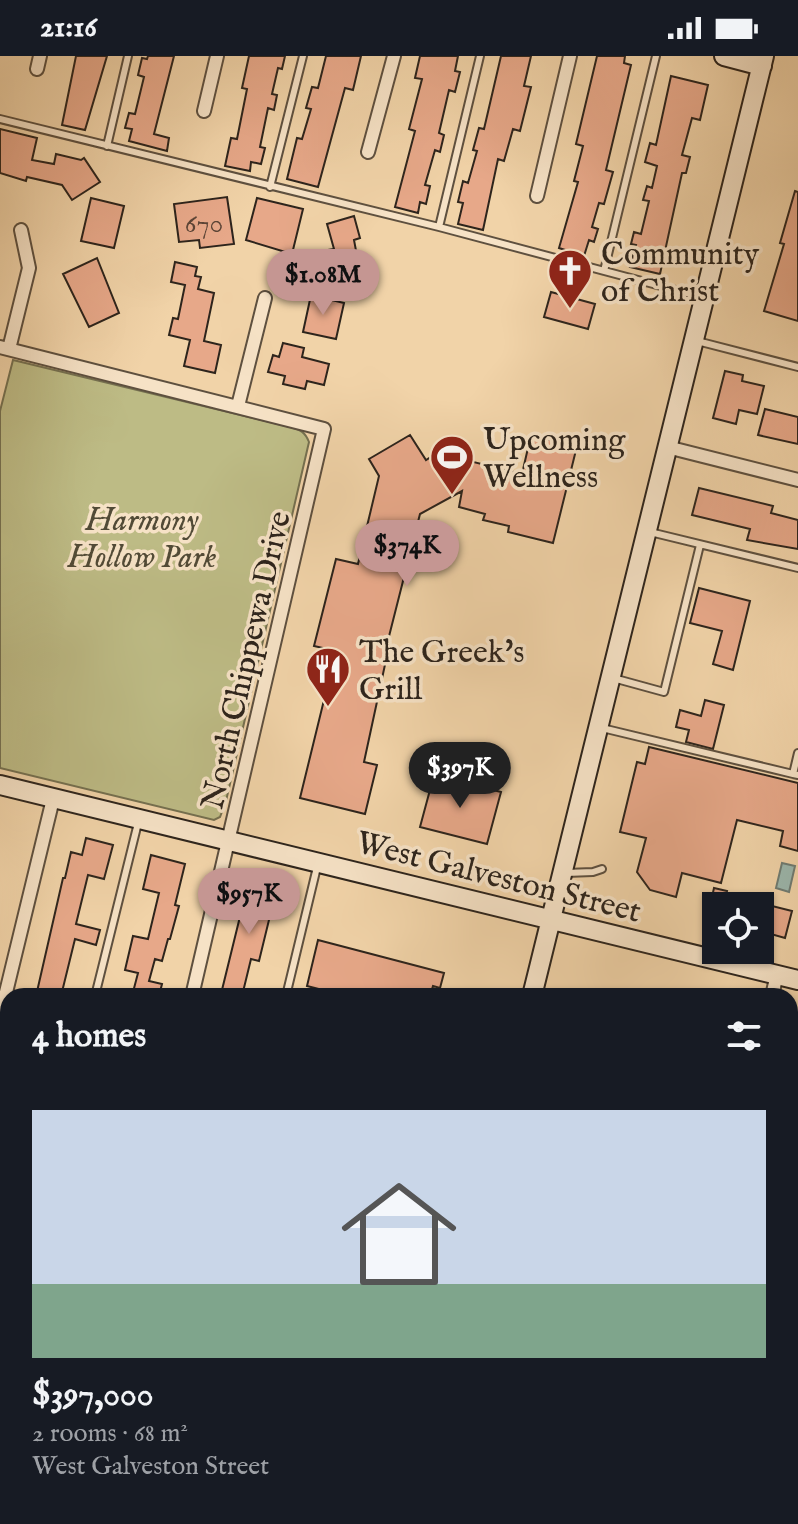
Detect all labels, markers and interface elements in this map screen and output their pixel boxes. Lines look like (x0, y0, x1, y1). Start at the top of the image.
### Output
text: 21:16 (40, 9, 97, 47)
house number: 670 (185, 207, 223, 242)
place label: Community of Christ (601, 235, 759, 313)
church icon: Community of Christ (546, 247, 594, 310)
pin: $1.08M (258, 249, 388, 317)
text: $1.08M (284, 258, 362, 291)
place label: Upcoming Wellness (483, 421, 626, 499)
sports icon: Upcoming Wellness (428, 433, 476, 496)
park label: Harmony Hollow Park (67, 501, 216, 579)
street label: North Chippewa Drive (193, 507, 302, 814)
pin: $374K (351, 520, 463, 588)
text: $374K (373, 529, 441, 562)
place label: The Greek's Grill (359, 633, 525, 711)
restaurant icon: The Greek's Grill (304, 645, 352, 708)
pin: $397K (404, 742, 516, 810)
text: $397K (427, 751, 493, 784)
street label: West Galveston Street (352, 823, 645, 934)
pin: $957K (193, 868, 305, 936)
text: $957K (216, 877, 282, 910)
map controls (702, 892, 774, 964)
button: locate (702, 892, 774, 964)
icon: filters (722, 1014, 766, 1058)
text: 4 homes (32, 1015, 146, 1058)
icon: home (327, 1162, 471, 1306)
text: $397,000 (32, 1374, 153, 1417)
text: 2 rooms · 68 m² (32, 1417, 188, 1450)
text: West Galveston Street (32, 1450, 269, 1483)

